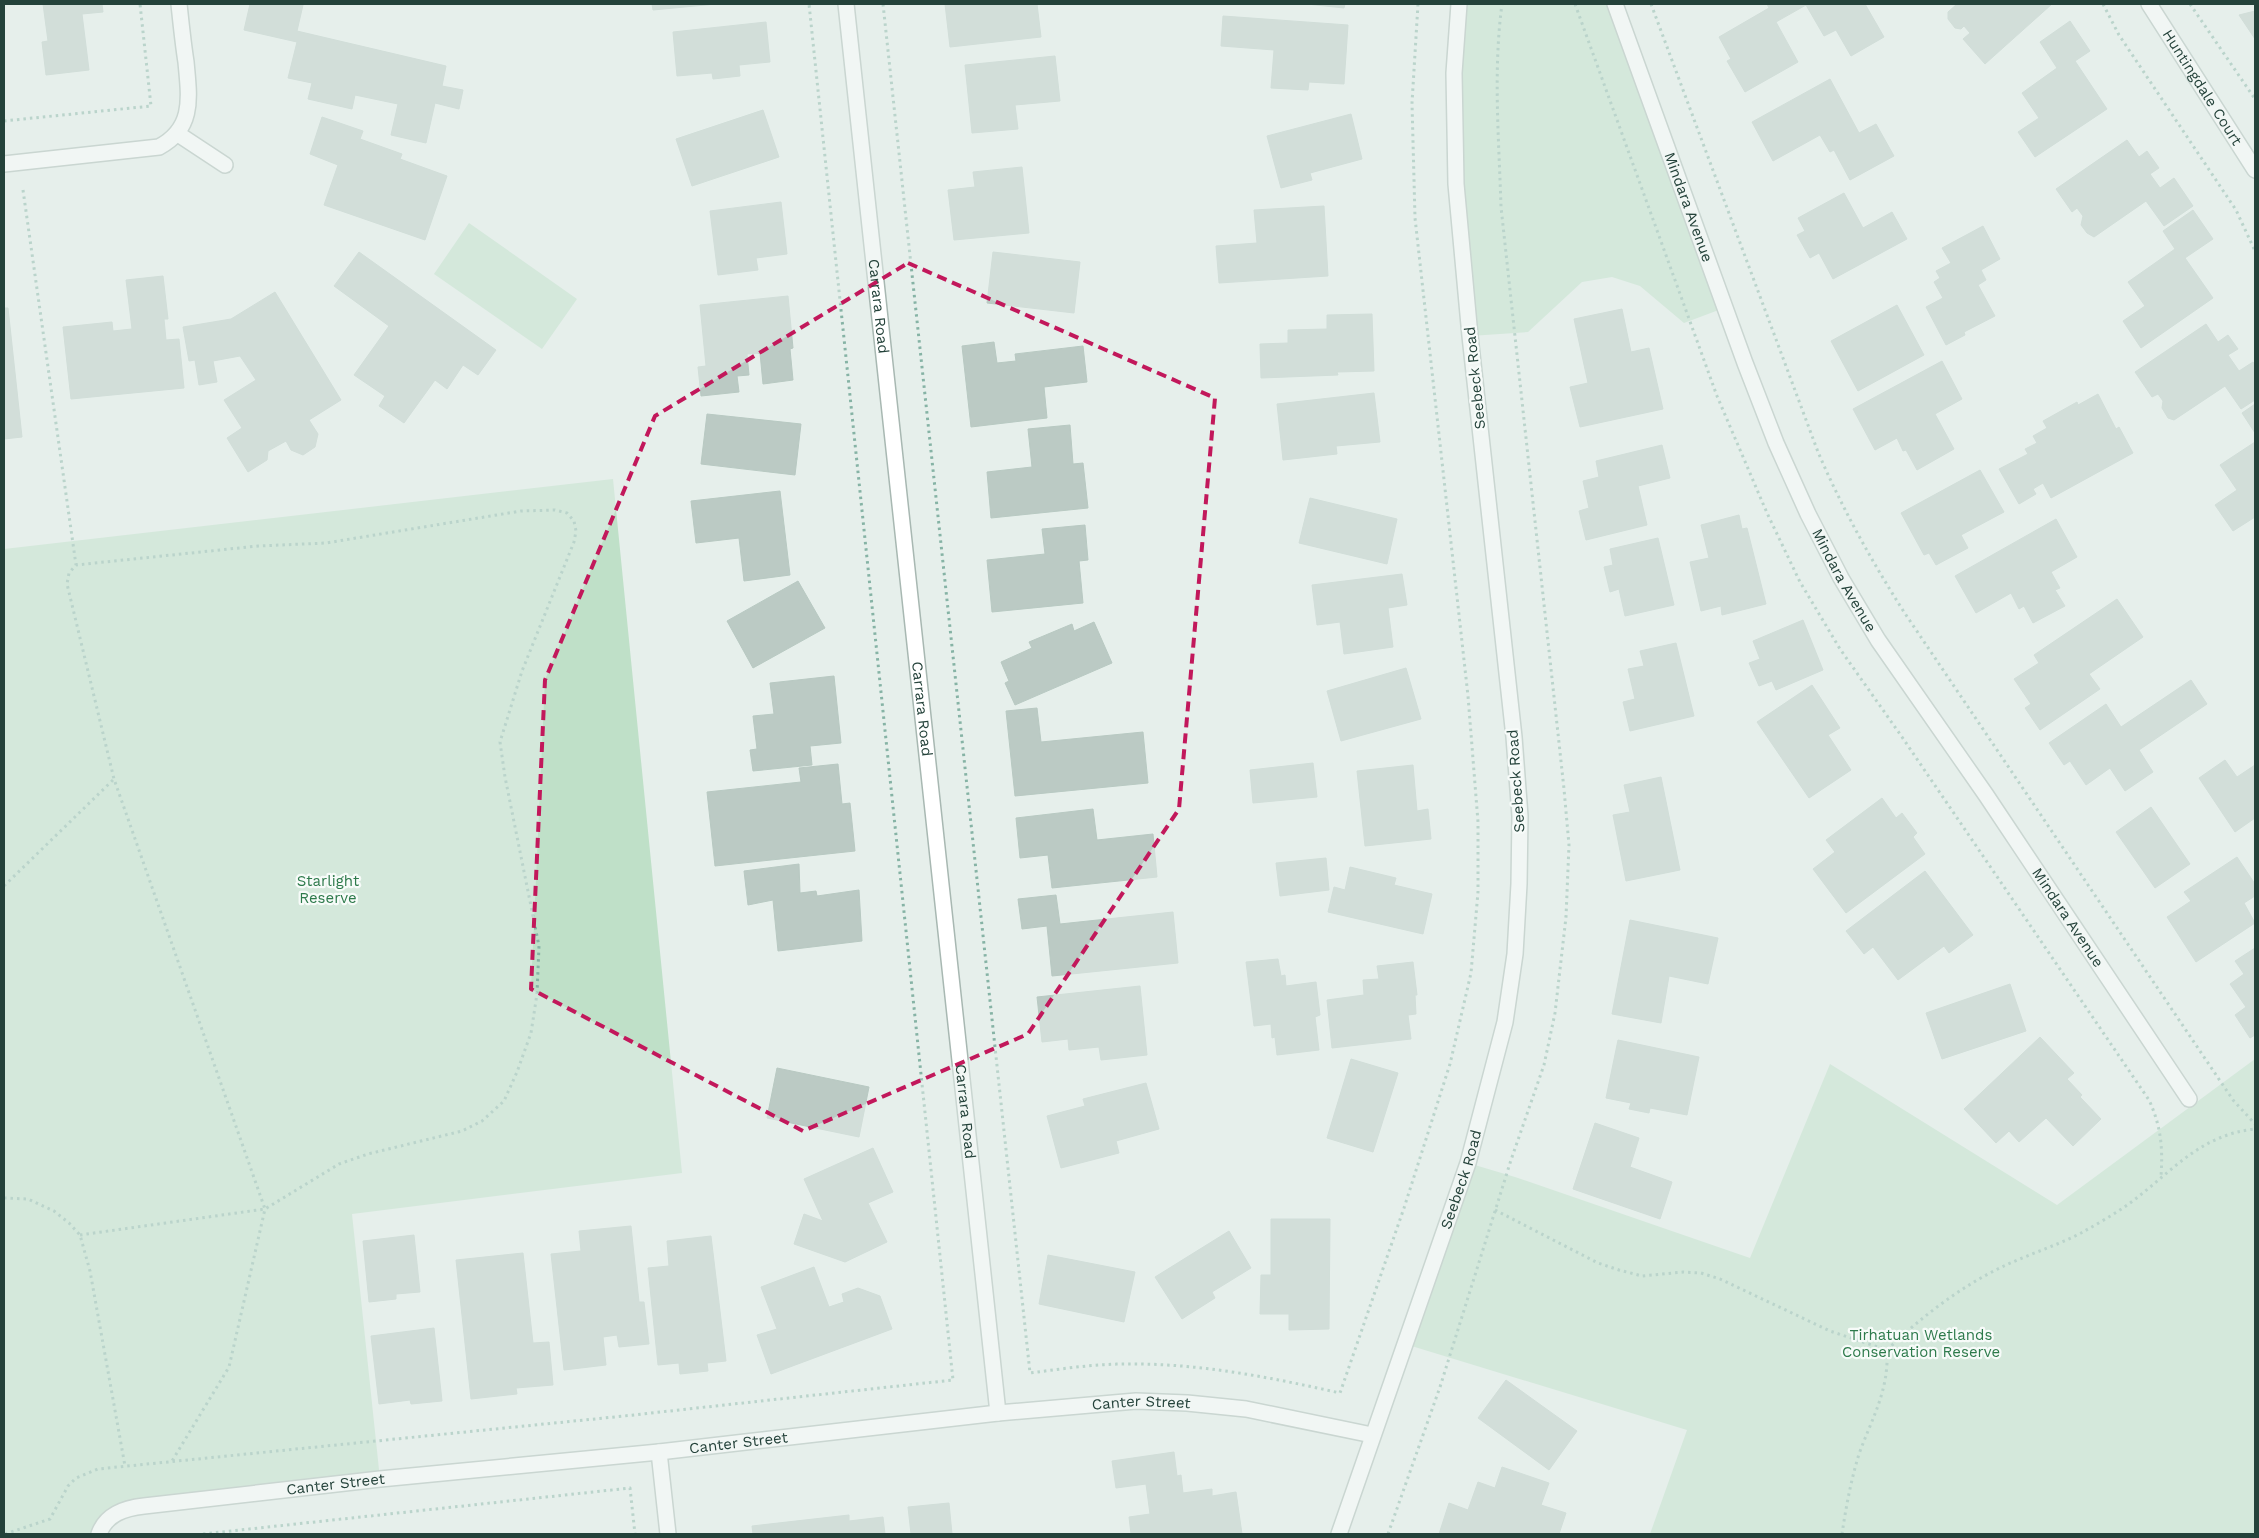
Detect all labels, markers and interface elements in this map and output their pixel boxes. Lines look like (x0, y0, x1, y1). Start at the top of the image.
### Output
street label: Huntingdale Court (2159, 26, 2246, 149)
street label: Mindara Avenue (1660, 150, 1717, 265)
street label: Carrara Road (865, 258, 893, 355)
street label: Seebeck Road (1461, 326, 1489, 430)
street label: Mindara Avenue (1808, 526, 1880, 635)
street label: Carrara Road (908, 661, 936, 757)
street label: Seebeck Road (1503, 729, 1529, 833)
street label: Mindara Avenue (2028, 864, 2107, 971)
park label: Starlight Reserve (297, 872, 360, 907)
street label: Carrara Road (951, 1063, 980, 1160)
street label: Seebeck Road (1437, 1128, 1485, 1232)
park label: Tirhatuan Wetlands Conservation Reserve (1842, 1326, 2000, 1361)
street label: Canter Street (1091, 1392, 1192, 1414)
street label: Canter Street (688, 1428, 789, 1457)
street label: Canter Street (285, 1470, 386, 1499)

